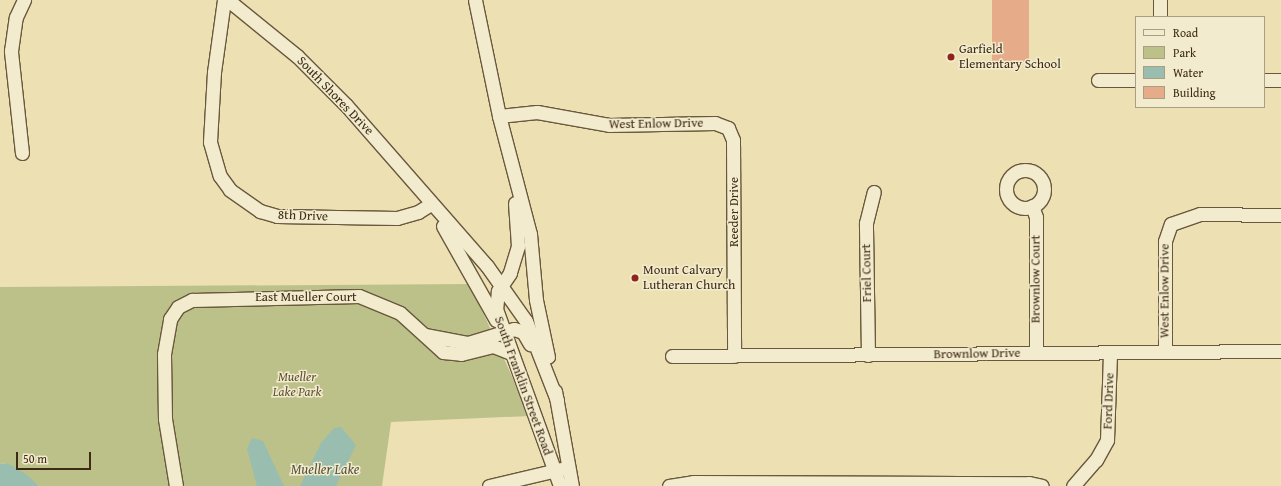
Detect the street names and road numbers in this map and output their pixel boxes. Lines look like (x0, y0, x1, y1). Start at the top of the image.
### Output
street label: South Shores Drive (293, 53, 377, 139)
street label: West Enlow Drive (609, 115, 703, 133)
street label: Reeder Drive (726, 177, 742, 247)
street label: 8th Drive (278, 207, 328, 225)
street label: Brownlow Court (1028, 235, 1044, 323)
street label: Friel Court (859, 244, 875, 302)
street label: West Enlow Drive (1157, 244, 1173, 338)
street label: East Mueller Court (255, 289, 357, 305)
street label: South Franklin Street Road (491, 314, 555, 458)
street label: Brownlow Drive (933, 345, 1021, 363)
street label: Ford Drive (1100, 372, 1118, 430)

